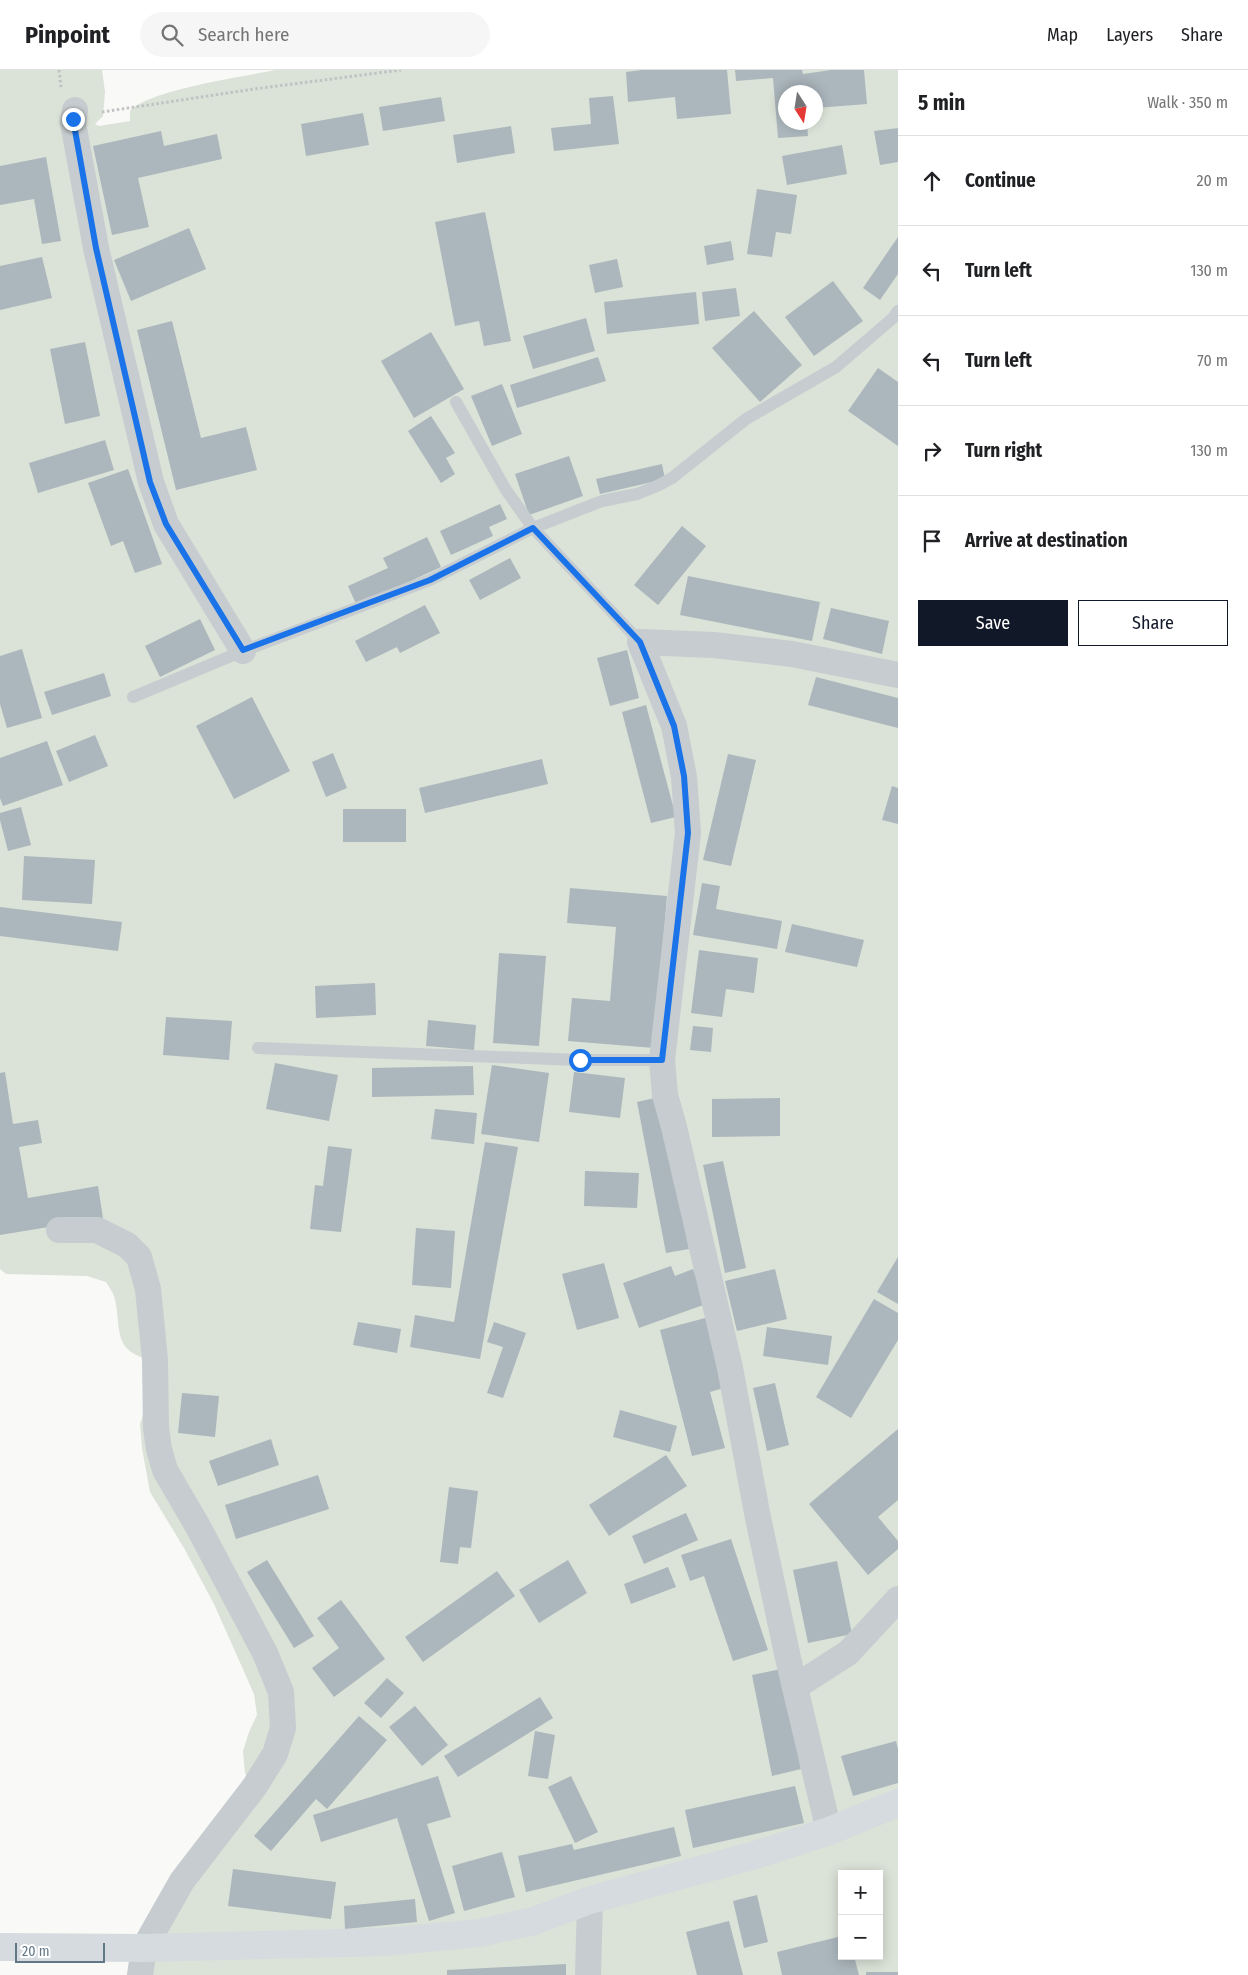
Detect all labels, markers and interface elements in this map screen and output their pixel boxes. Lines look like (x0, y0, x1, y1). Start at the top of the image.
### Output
search box (140, 12, 490, 57)
text: Pinpoint (25, 21, 110, 49)
icon: search (158, 21, 186, 49)
text: Search here (198, 23, 289, 46)
text: Map (1047, 24, 1078, 46)
text: Layers (1106, 24, 1153, 46)
text: Share (1181, 24, 1223, 46)
north arrow (778, 85, 823, 130)
text: 5 min (918, 90, 965, 116)
text: Walk · 350 m (1147, 93, 1228, 112)
route end (62, 108, 85, 131)
icon: ahead (918, 167, 946, 195)
text: Continue (965, 169, 1036, 192)
text: 20 m (1197, 171, 1228, 190)
icon: left (918, 257, 946, 285)
text: Turn left (965, 259, 1032, 282)
text: 130 m (1190, 261, 1228, 280)
icon: left (918, 347, 946, 375)
text: Turn left (965, 349, 1032, 372)
text: 70 m (1197, 351, 1228, 370)
icon: right (918, 437, 946, 465)
text: Turn right (965, 439, 1042, 462)
text: 130 m (1190, 441, 1228, 460)
icon: arrive (918, 527, 946, 555)
text: Arrive at destination (965, 529, 1128, 552)
button: Save (918, 600, 1068, 646)
button: Share (1078, 600, 1228, 646)
route start (569, 1049, 592, 1072)
map controls (838, 1870, 883, 1960)
button: + (838, 1870, 883, 1915)
button: − (838, 1915, 883, 1960)
scale bar (15, 1940, 105, 1963)
text: 20 m (22, 1943, 50, 1960)

